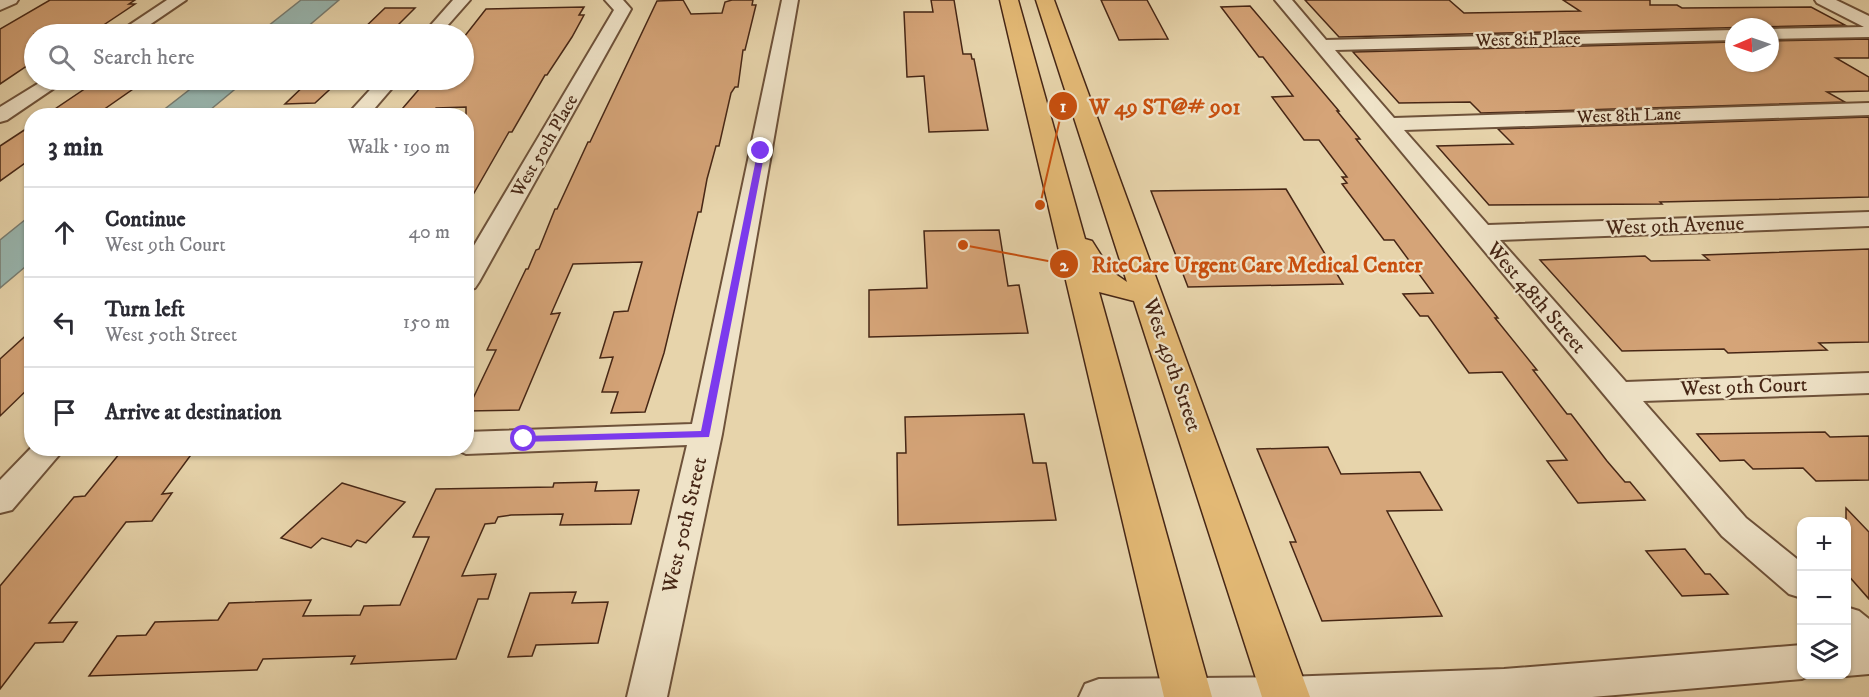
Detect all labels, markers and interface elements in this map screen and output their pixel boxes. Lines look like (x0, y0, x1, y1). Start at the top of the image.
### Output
north arrow (1725, 18, 1779, 72)
search box (24, 24, 474, 90)
street label: West 8th Place (1474, 28, 1581, 52)
icon: search (45, 41, 78, 74)
text: Search here (93, 44, 195, 71)
callout: W 49 ST@# 901 (1048, 86, 1253, 126)
street label: West 50th Place (506, 91, 583, 202)
text: W 49 ST@# 901 (1088, 94, 1241, 121)
text: 1 (1060, 96, 1067, 118)
street label: West 8th Lane (1576, 103, 1681, 129)
text: 3 min (48, 131, 103, 164)
text: Walk · 190 m (348, 135, 450, 160)
route end (747, 137, 773, 163)
text: Continue (105, 206, 186, 233)
street label: West 9th Avenue (1604, 211, 1745, 241)
icon: ahead (48, 216, 81, 249)
text: 40 m (408, 220, 450, 245)
text: West 9th Court (105, 233, 226, 258)
street label: West 48th Street (1480, 236, 1592, 359)
callout: RiteCare Urgent Care Medical Center (1049, 244, 1434, 284)
text: RiteCare Urgent Care Medical Center (1091, 252, 1423, 279)
text: 2 (1060, 255, 1070, 277)
street label: West 49th Street (1137, 294, 1207, 436)
text: Turn left (105, 296, 185, 323)
icon: left (48, 306, 81, 339)
text: 150 m (403, 310, 450, 335)
text: West 50th Street (105, 323, 237, 348)
street label: West 9th Court (1679, 372, 1808, 402)
icon: arrive (48, 396, 81, 429)
text: Arrive at destination (105, 399, 282, 426)
route start (510, 425, 536, 451)
street label: West 50th Street (656, 454, 713, 597)
map controls (1797, 517, 1851, 679)
button: + (1797, 517, 1851, 571)
button: − (1797, 571, 1851, 625)
button: layers (1797, 625, 1851, 679)

